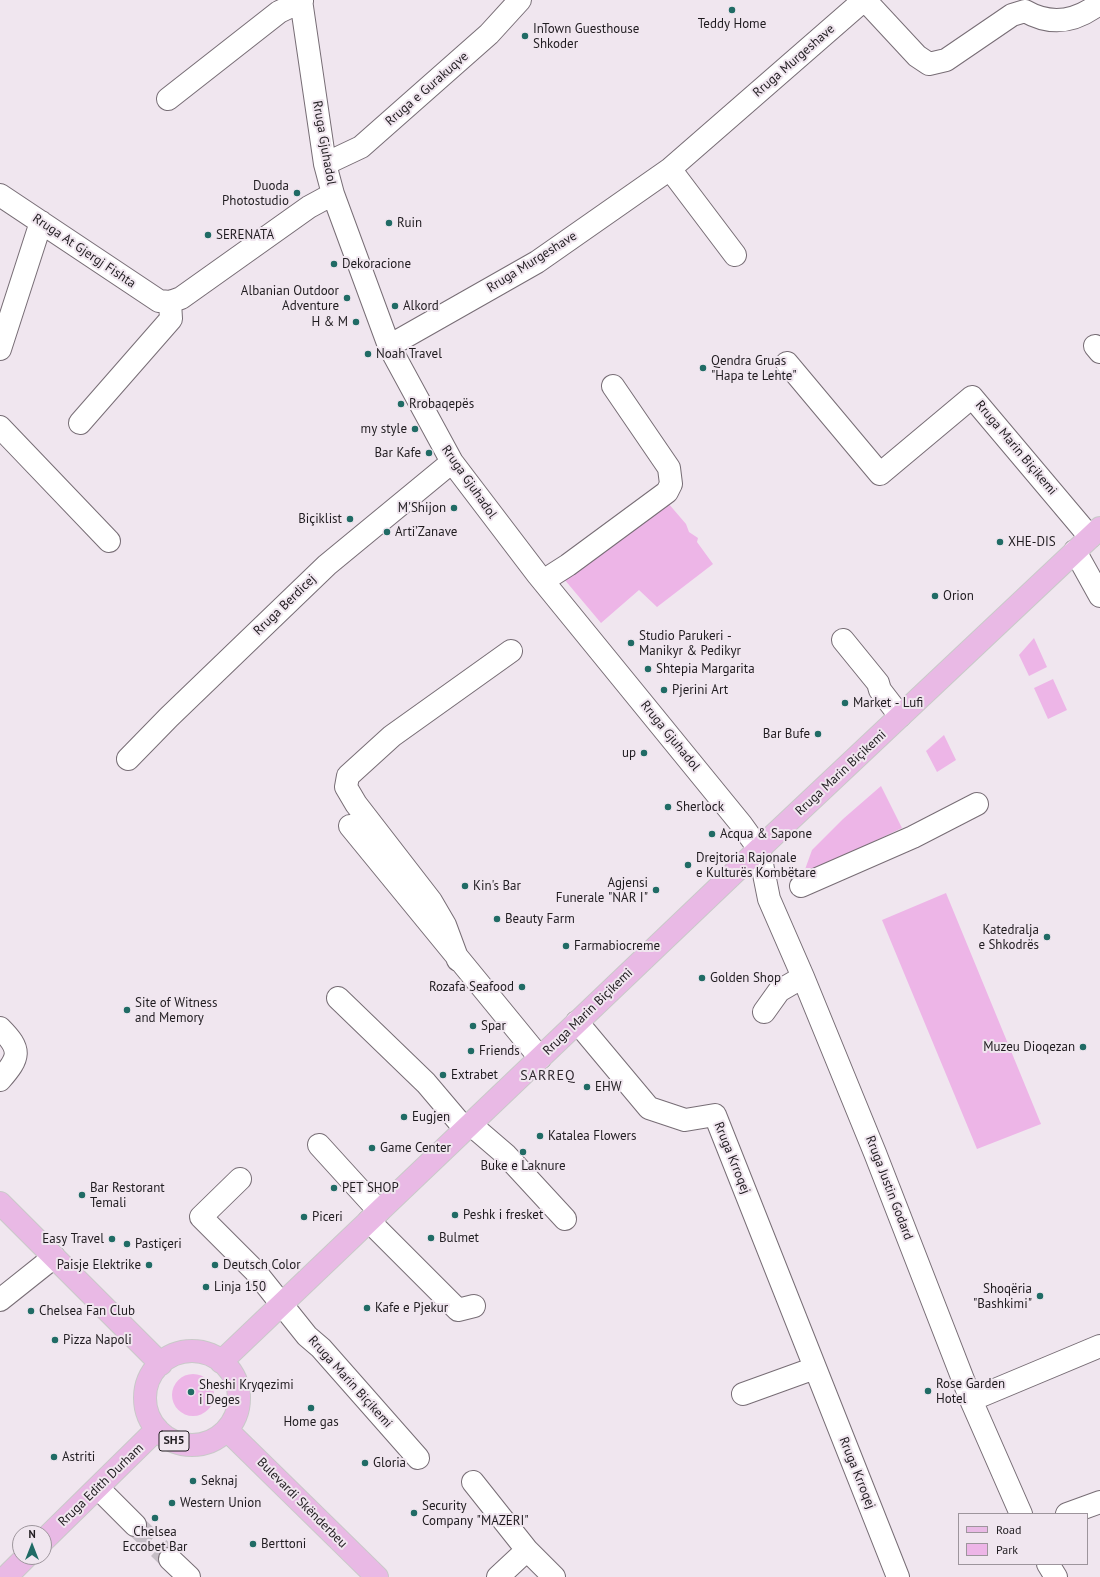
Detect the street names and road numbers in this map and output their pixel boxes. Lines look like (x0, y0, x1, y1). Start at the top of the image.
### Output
street label: Rruga Murgeshave (750, 21, 838, 101)
street label: Rruga e Gurakuqve (382, 49, 472, 129)
street label: Rruga Gjuhadol (309, 99, 339, 187)
street label: Rruga At Gjergj Fishta (29, 211, 139, 291)
street label: Rruga Murgeshave (484, 228, 580, 296)
street label: Rruga Marin Biçikemi (972, 398, 1060, 498)
street label: Rruga Gjuhadol (438, 442, 500, 522)
street label: Rruga Berdicej (251, 571, 319, 639)
street label: Rruga Gjuhadol (637, 698, 703, 774)
street label: Rruga Marin Biçikemi (792, 727, 890, 819)
street label: Rruga Marin Biçikemi (540, 965, 636, 1059)
street label: Rruga Krroqej (710, 1120, 754, 1196)
street label: Rruga Justin Godard (862, 1134, 916, 1242)
street label: Rruga Marin Biçikemi (305, 1333, 395, 1431)
road number: SH5 (159, 1431, 189, 1451)
street label: Rruga Krroqej (835, 1435, 879, 1511)
street label: Rruga Edith Durham (55, 1440, 147, 1530)
street label: Bulevardi Skënderbeu (254, 1455, 350, 1551)

